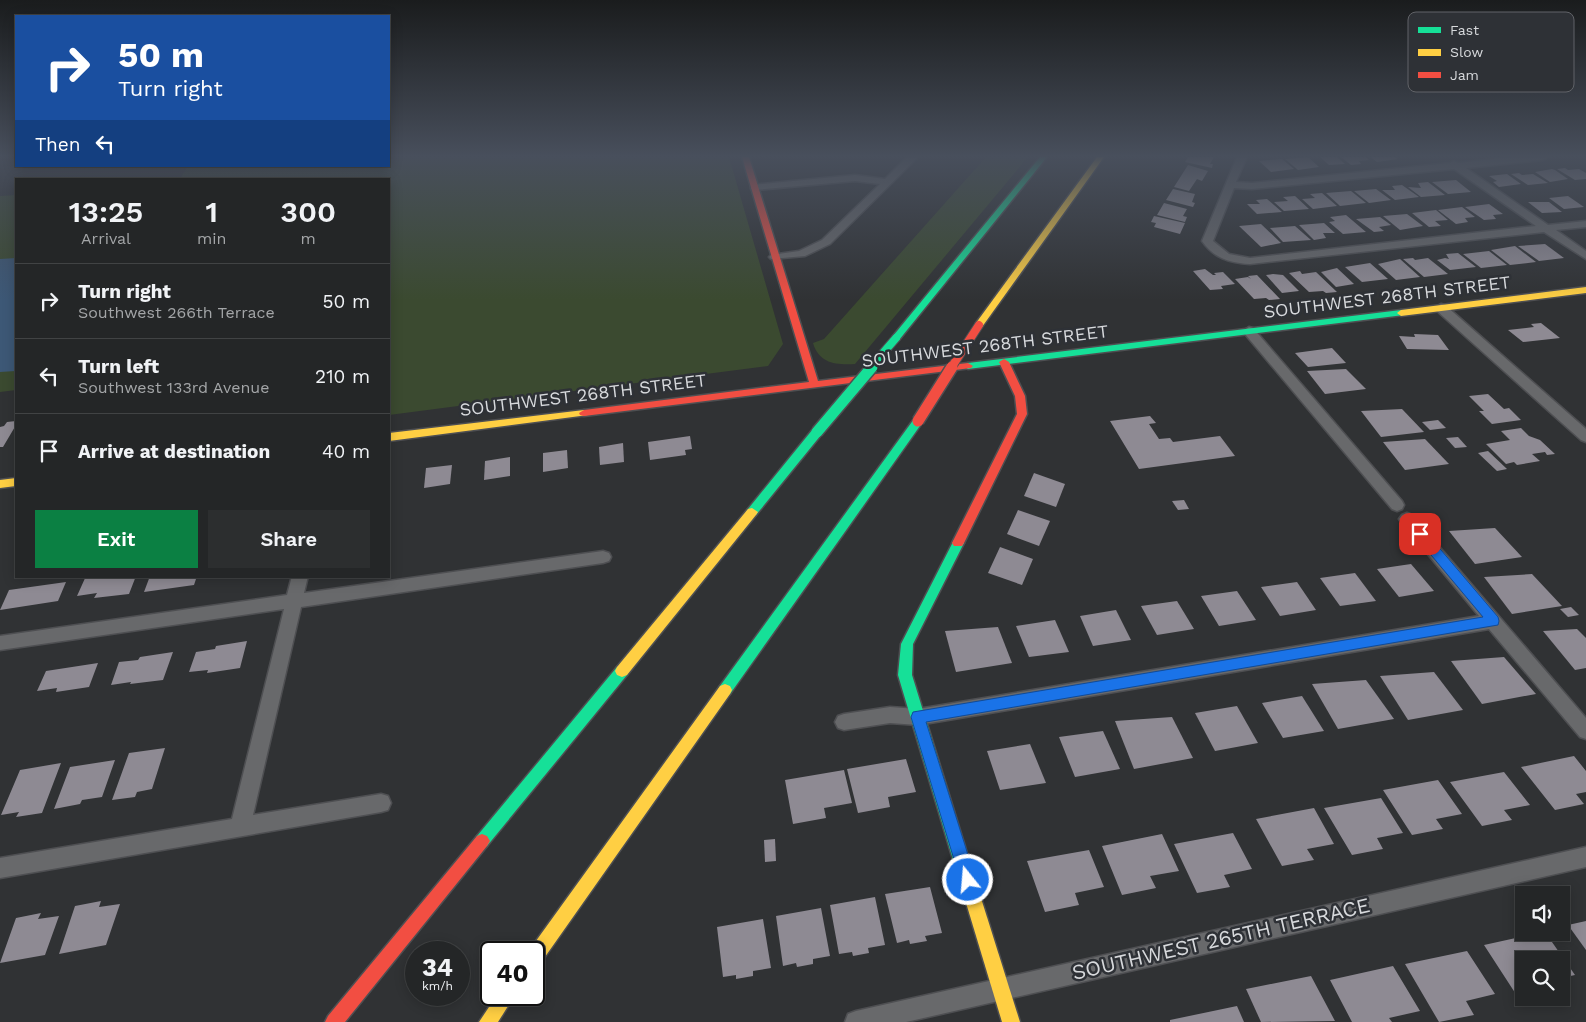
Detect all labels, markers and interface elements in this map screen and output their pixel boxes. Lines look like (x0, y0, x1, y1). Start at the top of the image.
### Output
legend (1408, 12, 1574, 92)
text: Fast (1450, 22, 1479, 38)
text: 50 m (118, 34, 204, 76)
icon: right (35, 35, 100, 100)
text: Slow (1450, 44, 1483, 60)
text: Jam (1450, 67, 1479, 83)
text: Turn right (118, 76, 223, 101)
icon: left (91, 130, 119, 158)
text: Then (35, 133, 81, 156)
text: 13:25 (69, 194, 143, 229)
text: 1 (206, 194, 218, 229)
text: 300 (280, 194, 336, 229)
text: Arrival (81, 229, 131, 248)
text: min (197, 229, 226, 248)
text: m (301, 229, 316, 248)
street label: SOUTHWEST 268TH STREET (1262, 271, 1512, 322)
text: Turn right (78, 280, 171, 303)
icon: right (35, 287, 63, 315)
text: 50 m (323, 290, 370, 313)
text: Southwest 266th Terrace (78, 303, 275, 322)
street label: SOUTHWEST 268TH STREET (860, 320, 1110, 371)
text: Turn left (78, 355, 159, 378)
icon: left (35, 362, 63, 390)
text: 210 m (315, 365, 370, 388)
street label: SOUTHWEST 268TH STREET (458, 369, 708, 420)
text: Southwest 133rd Avenue (78, 378, 269, 397)
icon: arrive (35, 437, 63, 465)
text: Arrive at destination (78, 440, 270, 463)
text: 40 m (322, 440, 370, 463)
button: Exit (35, 510, 198, 568)
button: Share (208, 510, 370, 568)
pin (1399, 513, 1441, 555)
icon: arrive (1406, 520, 1434, 548)
position arrow (941, 853, 993, 905)
map controls (1515, 886, 1570, 1006)
button: sound (1515, 886, 1570, 941)
street label: SOUTHWEST 265TH TERRACE (1069, 892, 1372, 985)
speed limit sign: 40 (480, 941, 545, 1006)
button: search (1515, 951, 1570, 1006)
text: 34 (422, 953, 453, 982)
text: km/h (422, 979, 453, 993)

